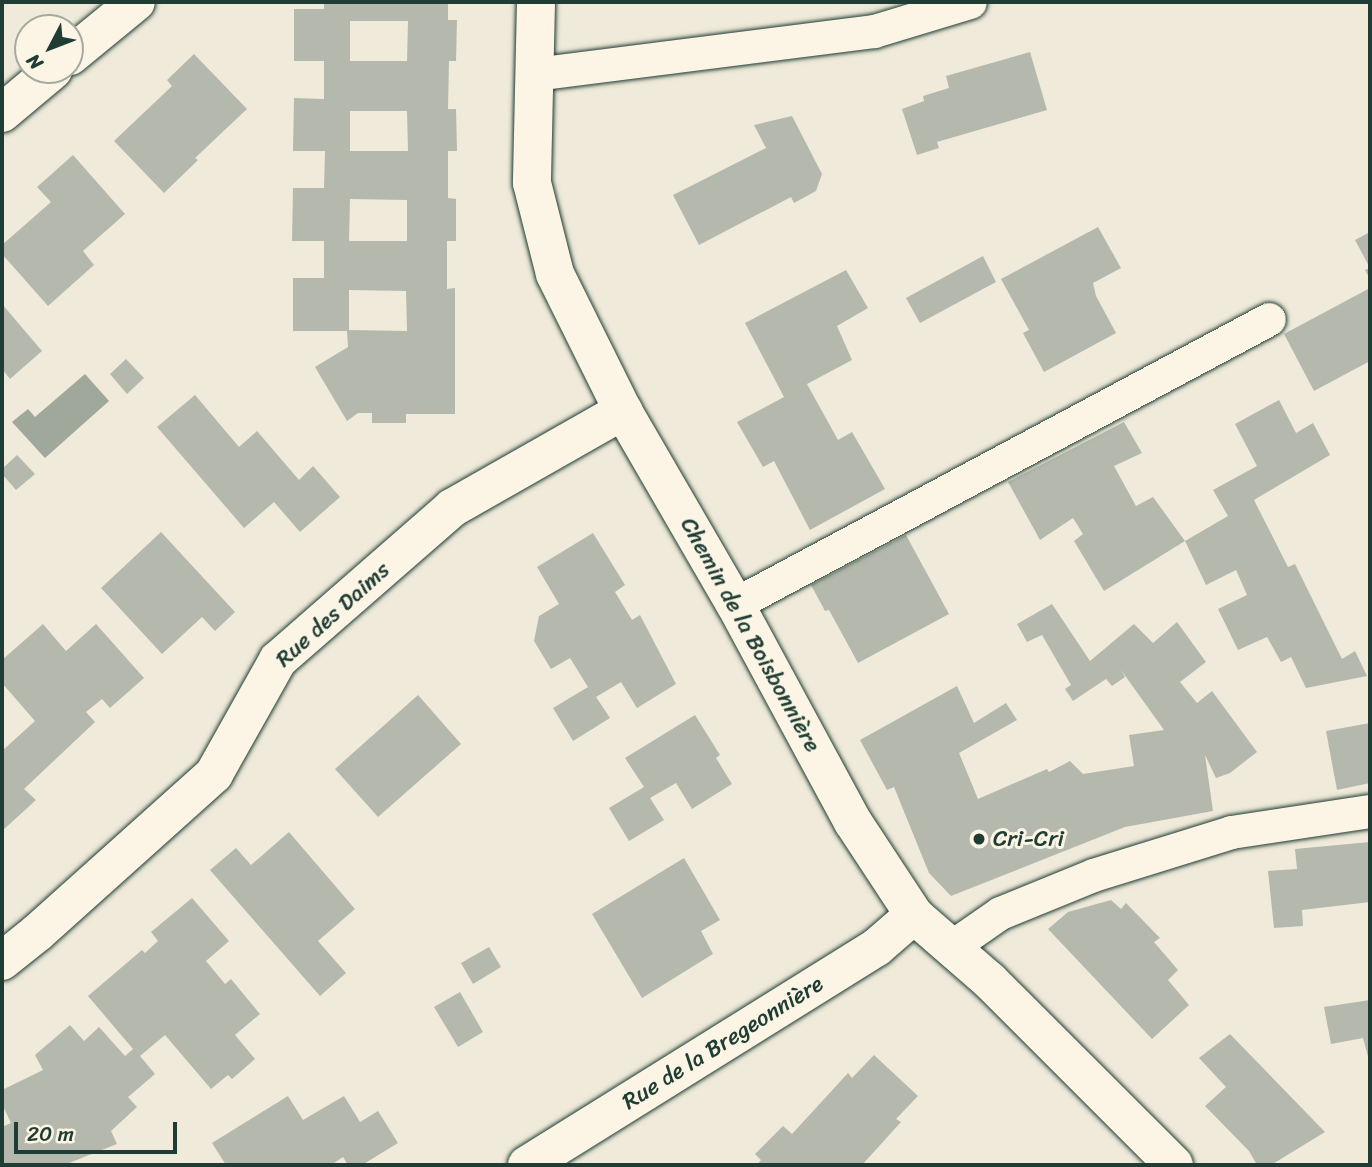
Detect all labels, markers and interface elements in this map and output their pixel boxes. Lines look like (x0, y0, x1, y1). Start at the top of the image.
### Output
north arrow (14, 14, 84, 84)
text: N (18, 46, 51, 78)
street label: Chemin de la Boisbonnière (673, 512, 827, 758)
street label: Rue des Daims (270, 556, 396, 674)
place label: Cri-Cri (993, 825, 1064, 853)
marker: Cri-Cri (971, 831, 987, 847)
street label: Rue de la Bregeonnière (617, 970, 829, 1116)
scale bar (18, 1108, 180, 1152)
text: 20 m (27, 1115, 74, 1153)

